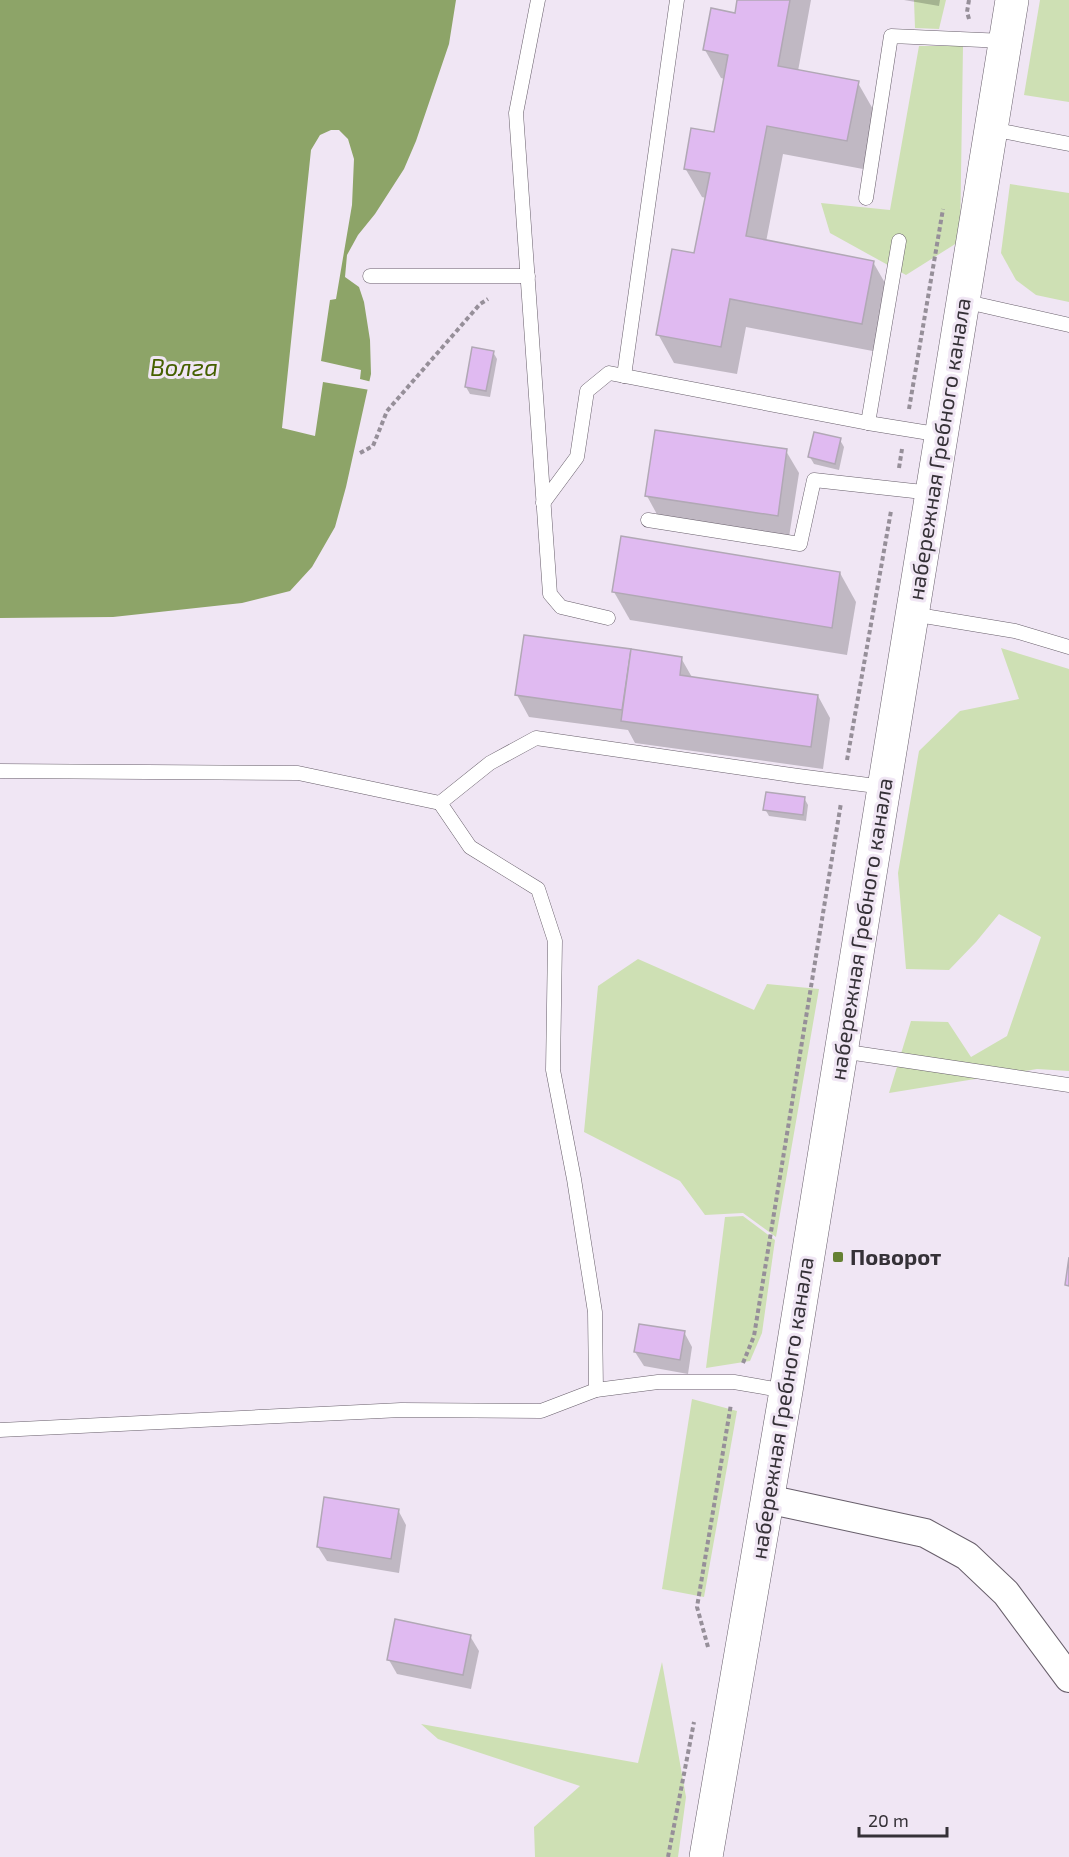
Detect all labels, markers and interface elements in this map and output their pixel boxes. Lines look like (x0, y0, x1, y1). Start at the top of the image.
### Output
street label: набережная Гребного канала (901, 296, 975, 602)
water label: Волга (150, 352, 218, 381)
street label: набережная Гребного канала (823, 776, 897, 1082)
place label: Поворот (850, 1243, 941, 1269)
marker: Поворот (831, 1250, 845, 1264)
street label: набережная Гребного канала (744, 1255, 818, 1561)
scale bar (859, 1800, 948, 1838)
text: 20 m (868, 1809, 909, 1831)

